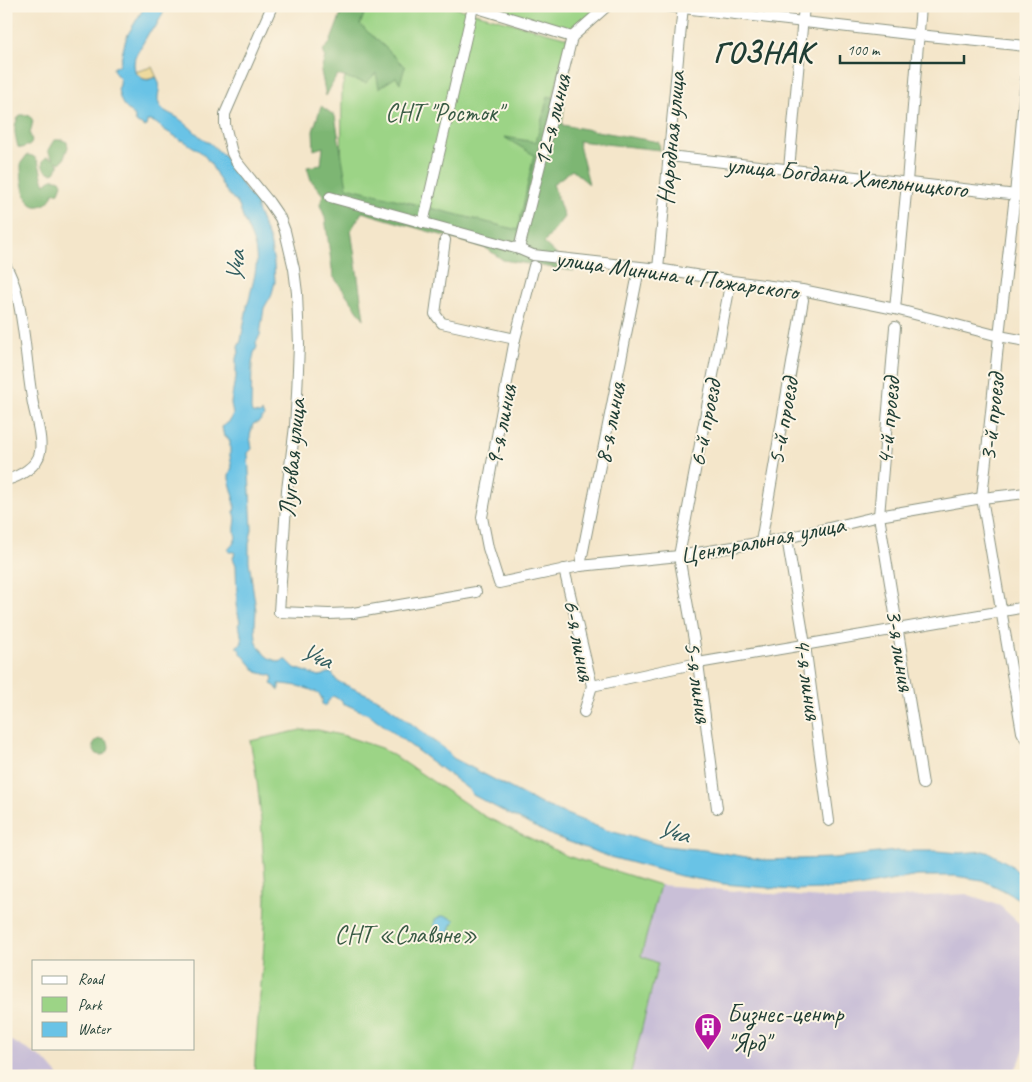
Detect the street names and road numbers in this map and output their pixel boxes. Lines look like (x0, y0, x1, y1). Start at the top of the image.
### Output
street label: Народная улица (649, 68, 693, 206)
street label: 12-я линия (525, 70, 579, 170)
street label: улица Богдана Хмельницкого (723, 148, 970, 206)
street label: улица Минина и Пожарского (552, 242, 803, 308)
street label: 3-й проезд (971, 370, 1013, 462)
street label: 5-й проезд (760, 373, 807, 467)
street label: 4-й проезд (868, 374, 908, 466)
street label: 6-й проезд (681, 375, 729, 469)
street label: 8-я линия (586, 379, 634, 467)
street label: 9-я линия (477, 381, 525, 469)
street label: Луговая улица (271, 395, 313, 519)
street label: Центральная улица (677, 508, 849, 572)
street label: 6-я линия (555, 597, 603, 685)
street label: 3-я линия (878, 607, 922, 694)
street label: 4-я линия (786, 636, 830, 723)
street label: 5-я линия (676, 639, 720, 726)

